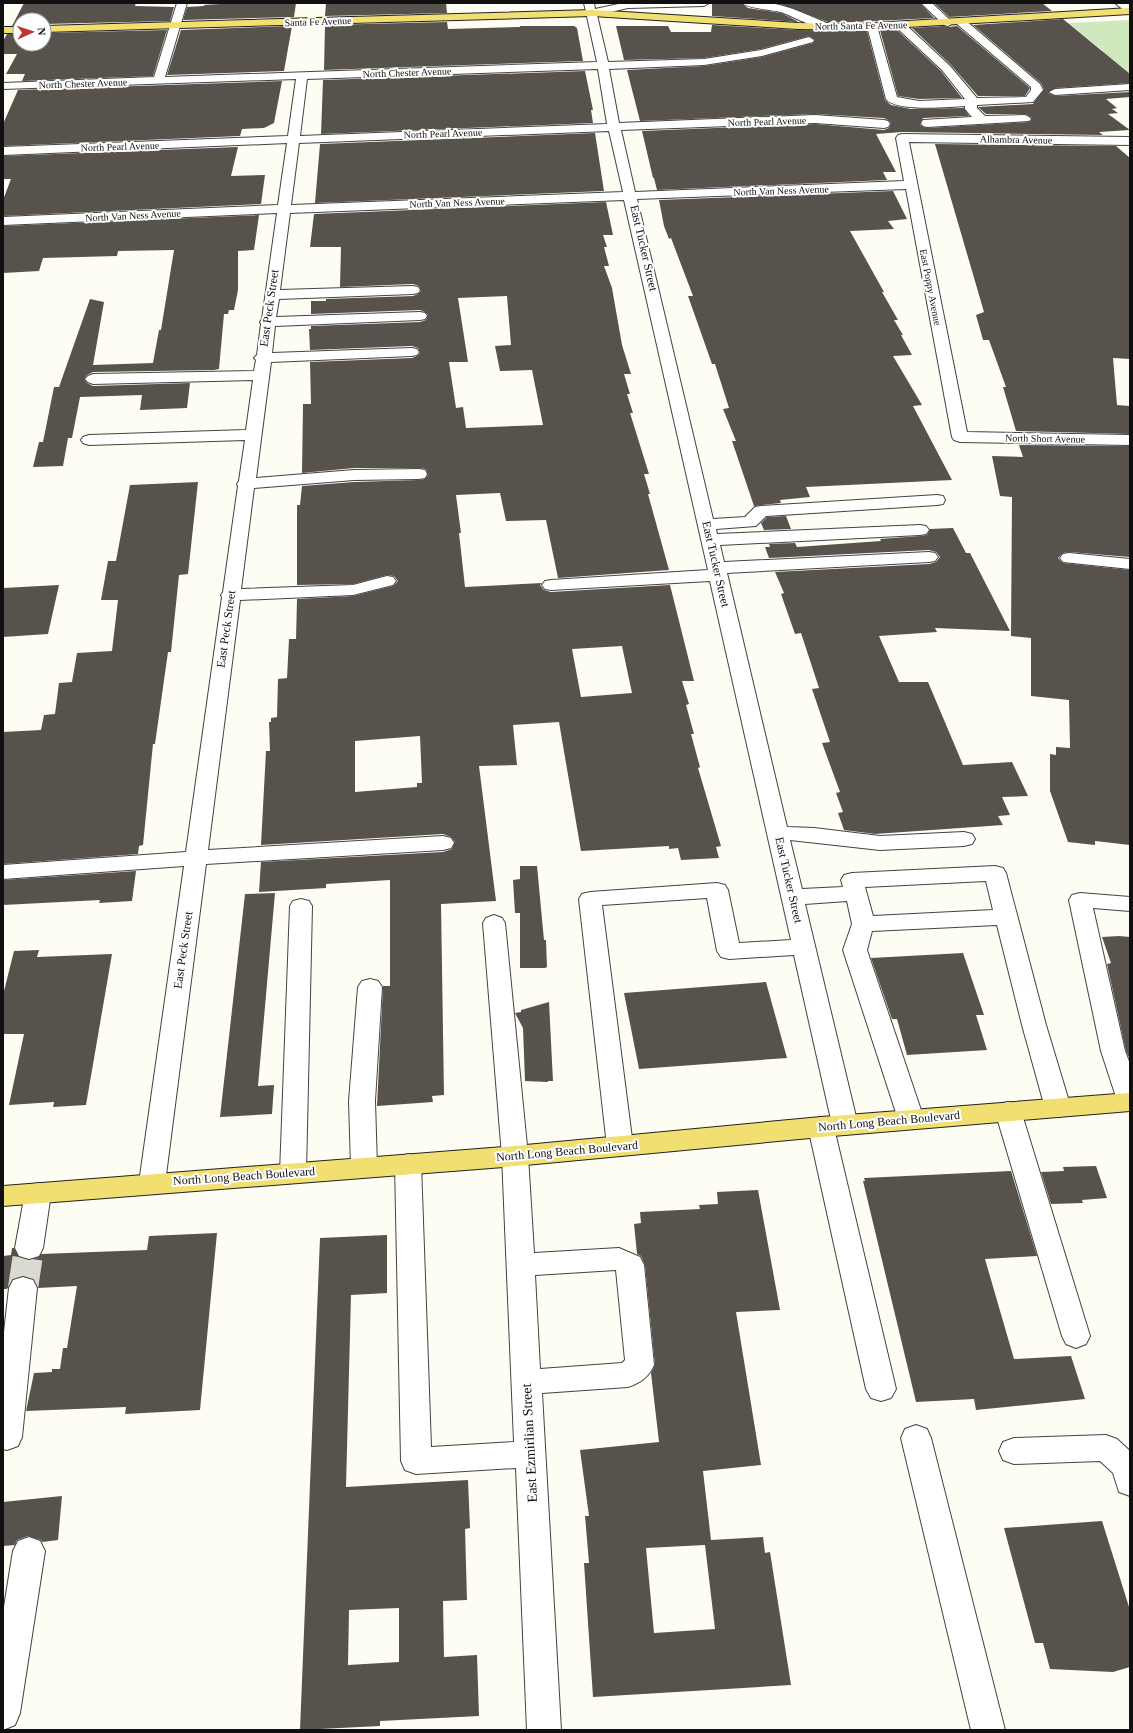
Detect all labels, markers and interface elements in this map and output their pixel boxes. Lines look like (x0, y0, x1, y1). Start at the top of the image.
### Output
north arrow (12, 12, 52, 52)
street label: Santa Fe Avenue (284, 15, 352, 28)
street label: North Santa Fe Avenue (814, 19, 908, 32)
text: N (36, 27, 48, 36)
street label: North Chester Avenue (363, 65, 452, 80)
street label: North Chester Avenue (39, 76, 128, 91)
street label: North Pearl Avenue (728, 115, 807, 128)
street label: North Pearl Avenue (404, 127, 483, 140)
street label: Alhambra Avenue (980, 133, 1053, 146)
street label: North Pearl Avenue (81, 140, 160, 153)
street label: North Van Ness Avenue (733, 183, 829, 198)
street label: North Van Ness Avenue (409, 195, 505, 210)
street label: East Tucker Street (627, 204, 661, 293)
street label: North Van Ness Avenue (85, 207, 182, 223)
street label: East Poppy Avenue (918, 248, 943, 327)
street label: East Peck Street (257, 268, 281, 348)
street label: North Short Avenue (1005, 432, 1086, 445)
street label: East Tucker Street (699, 520, 733, 609)
street label: East Peck Street (214, 589, 238, 669)
street label: East Tucker Street (772, 836, 806, 925)
street label: East Peck Street (171, 910, 195, 990)
street label: North Long Beach Boulevard (818, 1108, 960, 1134)
street label: North Long Beach Boulevard (496, 1138, 638, 1164)
street label: North Long Beach Boulevard (173, 1164, 315, 1188)
street label: East Ezmirlian Street (519, 1383, 540, 1503)

